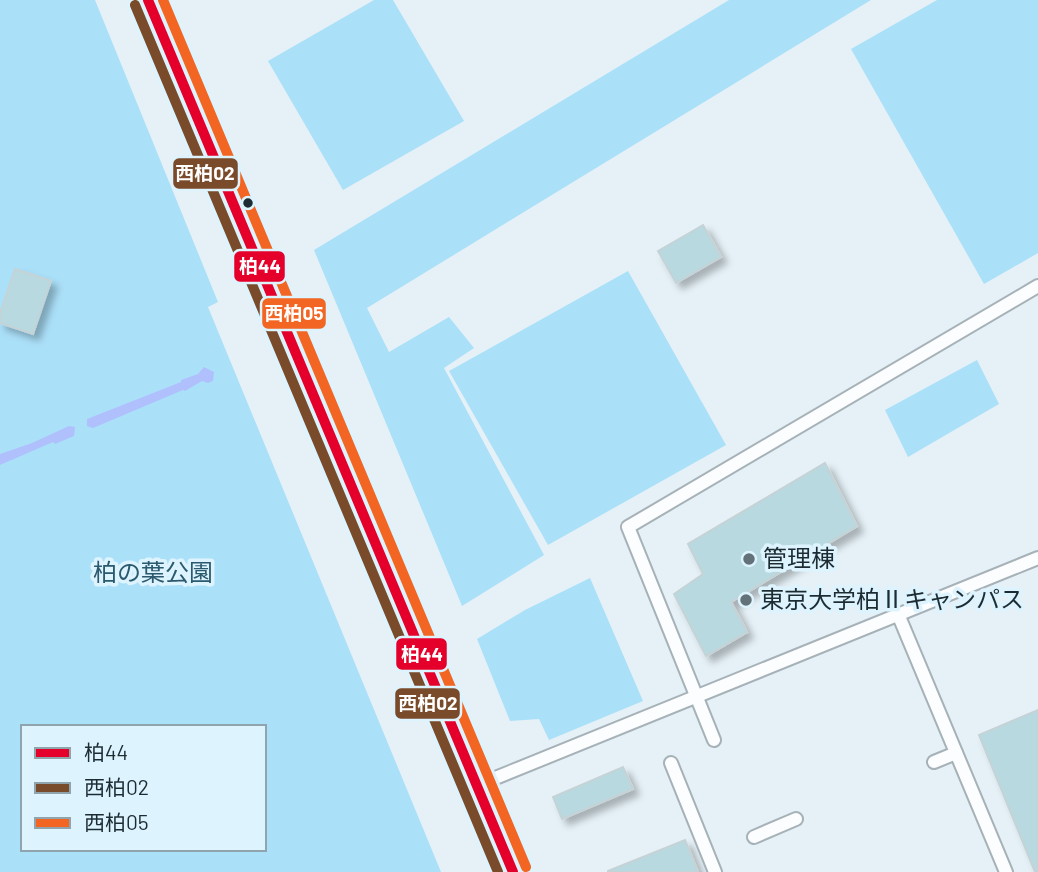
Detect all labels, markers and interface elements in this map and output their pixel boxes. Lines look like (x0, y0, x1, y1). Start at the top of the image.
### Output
line badge: 西柏02 (172, 157, 239, 190)
text: 西柏02 (175, 161, 235, 184)
unlabelled marker (241, 196, 255, 210)
line badge: 柏44 (233, 250, 286, 283)
text: 柏44 (239, 254, 281, 277)
line badge: 西柏05 (261, 297, 327, 330)
text: 西柏05 (264, 301, 324, 324)
place label: 管理棟 (763, 543, 835, 572)
marker: 管理棟 (741, 551, 757, 567)
park label: 柏の葉公園 (93, 557, 213, 586)
place label: 東京大学柏Ⅱキャンパス (760, 584, 1024, 613)
marker: 東京大学柏Ⅱキャンパス (738, 592, 754, 608)
line badge: 柏44 (395, 637, 448, 671)
text: 柏44 (401, 642, 443, 665)
line badge: 西柏02 (394, 687, 461, 720)
text: 西柏02 (398, 691, 458, 714)
legend (21, 725, 266, 851)
text: 柏44 (84, 739, 128, 764)
text: 西柏02 (84, 774, 149, 799)
text: 西柏05 (84, 809, 149, 834)

